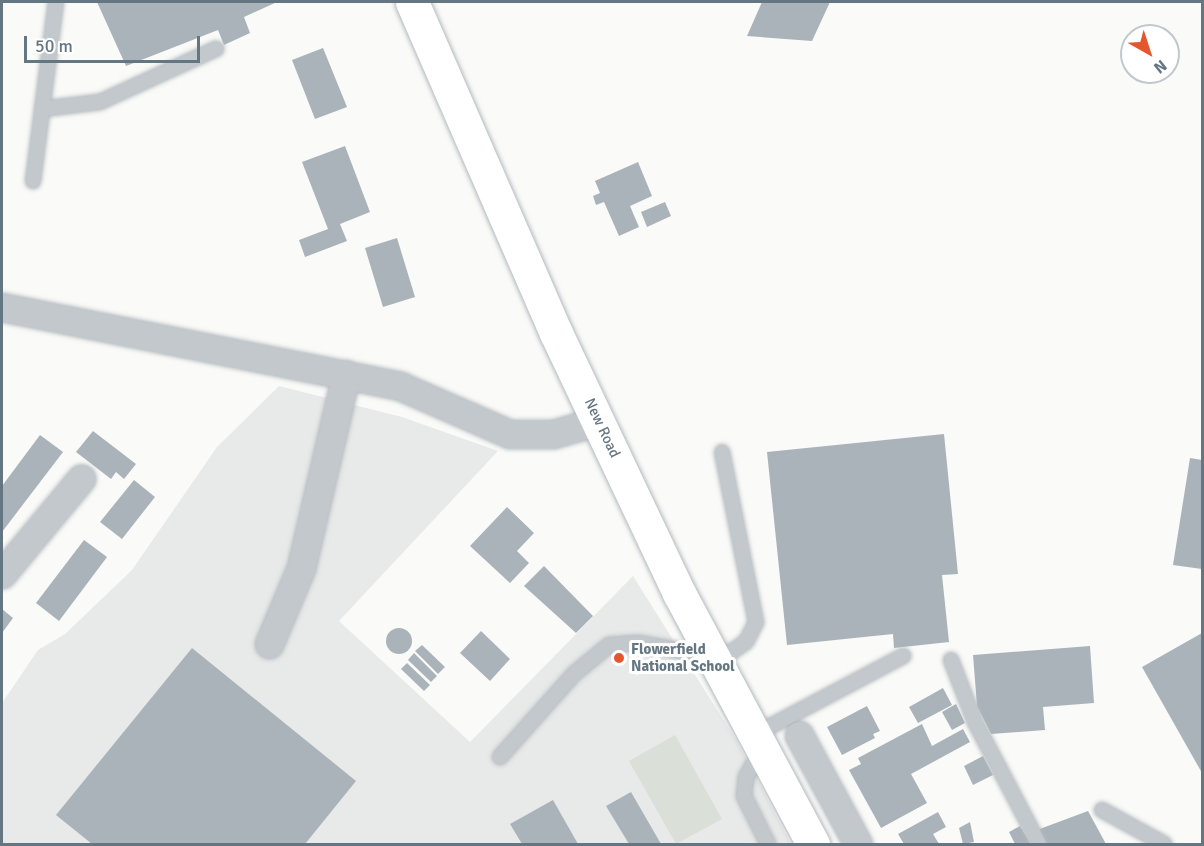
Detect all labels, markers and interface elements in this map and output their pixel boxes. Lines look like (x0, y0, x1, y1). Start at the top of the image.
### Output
scale bar (27, 24, 202, 62)
north arrow (1120, 24, 1180, 84)
text: 50 m (35, 35, 73, 57)
text: N (1149, 55, 1171, 78)
street label: New Road (580, 395, 624, 461)
place label: Flowerfield National School (631, 640, 735, 675)
marker: Flowerfield National School (612, 651, 626, 665)

